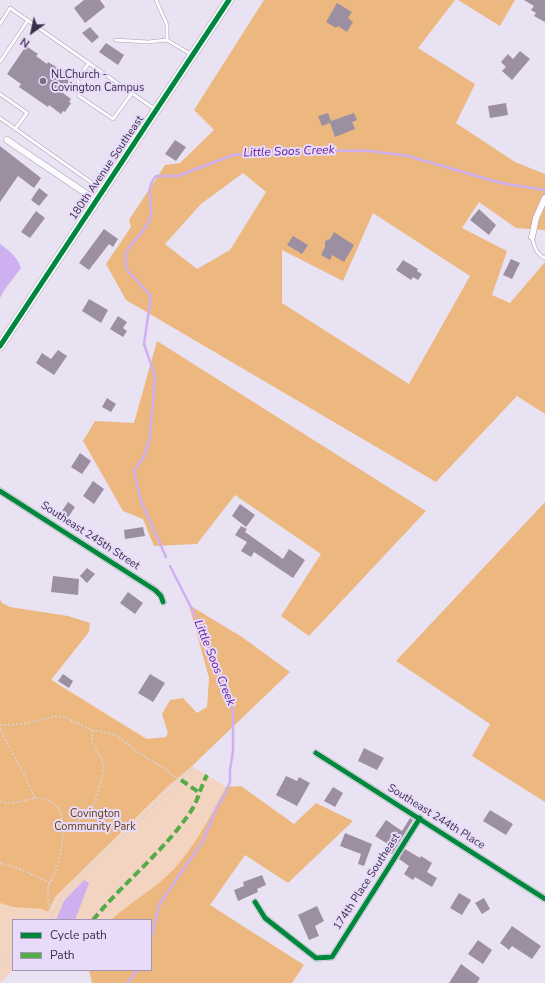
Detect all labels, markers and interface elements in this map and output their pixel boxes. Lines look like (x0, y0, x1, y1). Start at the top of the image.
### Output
north arrow (12, 12, 52, 52)
text: N (18, 34, 33, 51)
place label: NLChurch - Covington Campus (51, 68, 144, 94)
marker: NLChurch - Covington Campus (38, 76, 48, 86)
street label: 180th Avenue Southeast (67, 113, 147, 223)
water label: Little Soos Creek (243, 143, 335, 161)
street label: Southeast 245th Street (38, 499, 142, 573)
water label: Little Soos Creek (190, 618, 238, 708)
street label: Southeast 244th Place (385, 782, 487, 852)
park label: Covington Community Park (54, 807, 136, 833)
street label: 174th Place Southeast (331, 831, 403, 933)
legend (12, 919, 152, 971)
text: Cycle path (50, 927, 107, 943)
text: Path (50, 947, 75, 963)

